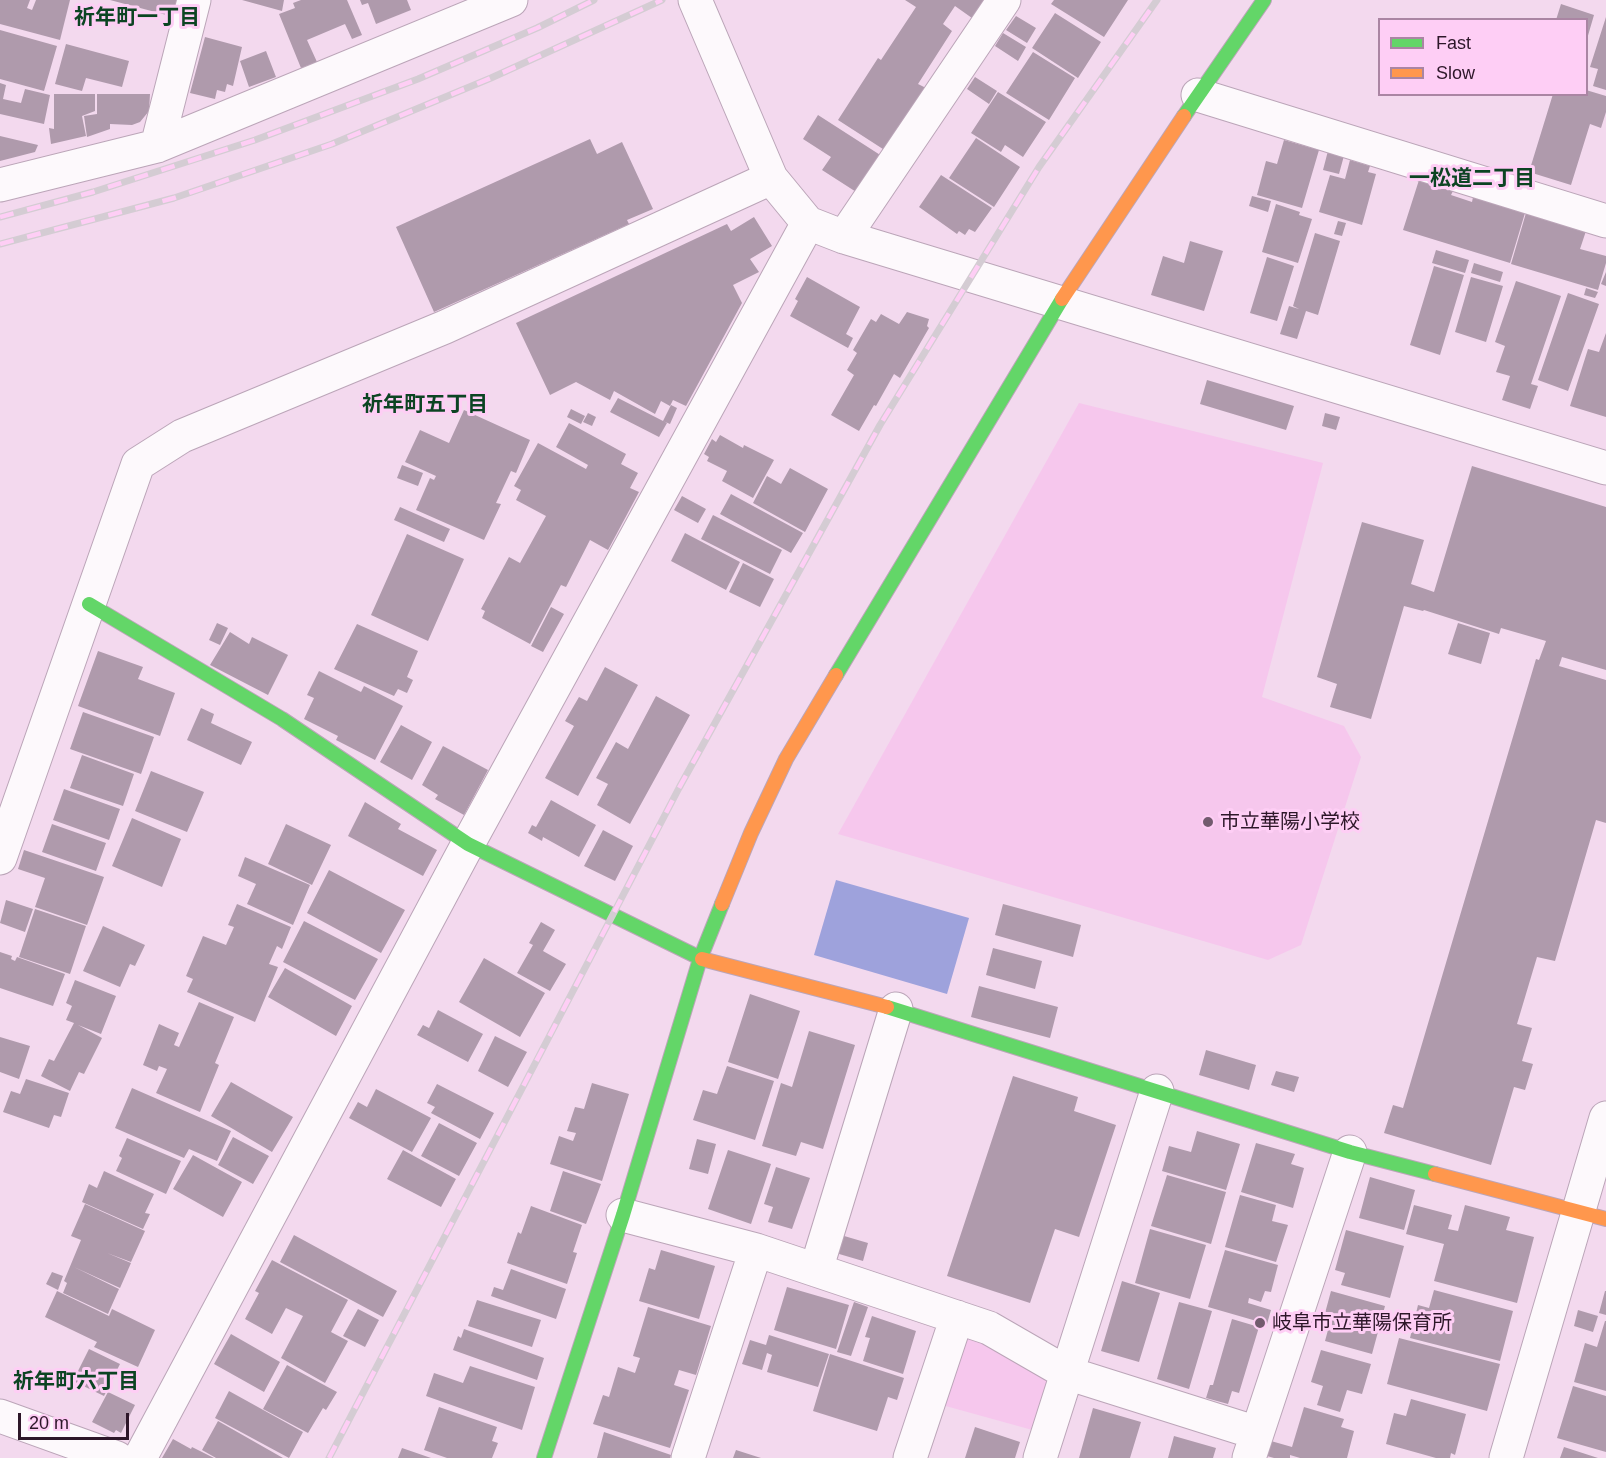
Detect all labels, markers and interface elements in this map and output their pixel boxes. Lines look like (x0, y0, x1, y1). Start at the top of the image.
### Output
district label: 祈年町一丁目 (74, 5, 200, 31)
legend (1378, 18, 1588, 96)
text: Fast (1436, 33, 1471, 53)
text: Slow (1436, 63, 1475, 83)
district label: 一松道二丁目 (1409, 166, 1535, 192)
district label: 祈年町五丁目 (362, 392, 488, 418)
place label: 市立華陽小学校 (1220, 810, 1360, 834)
marker: 市立華陽小学校 (1201, 815, 1215, 829)
place label: 岐阜市立華陽保育所 (1272, 1311, 1452, 1335)
marker: 岐阜市立華陽保育所 (1253, 1316, 1267, 1330)
district label: 祈年町六丁目 (13, 1369, 139, 1395)
scale bar (21, 1401, 132, 1439)
text: 20 m (29, 1413, 69, 1433)

